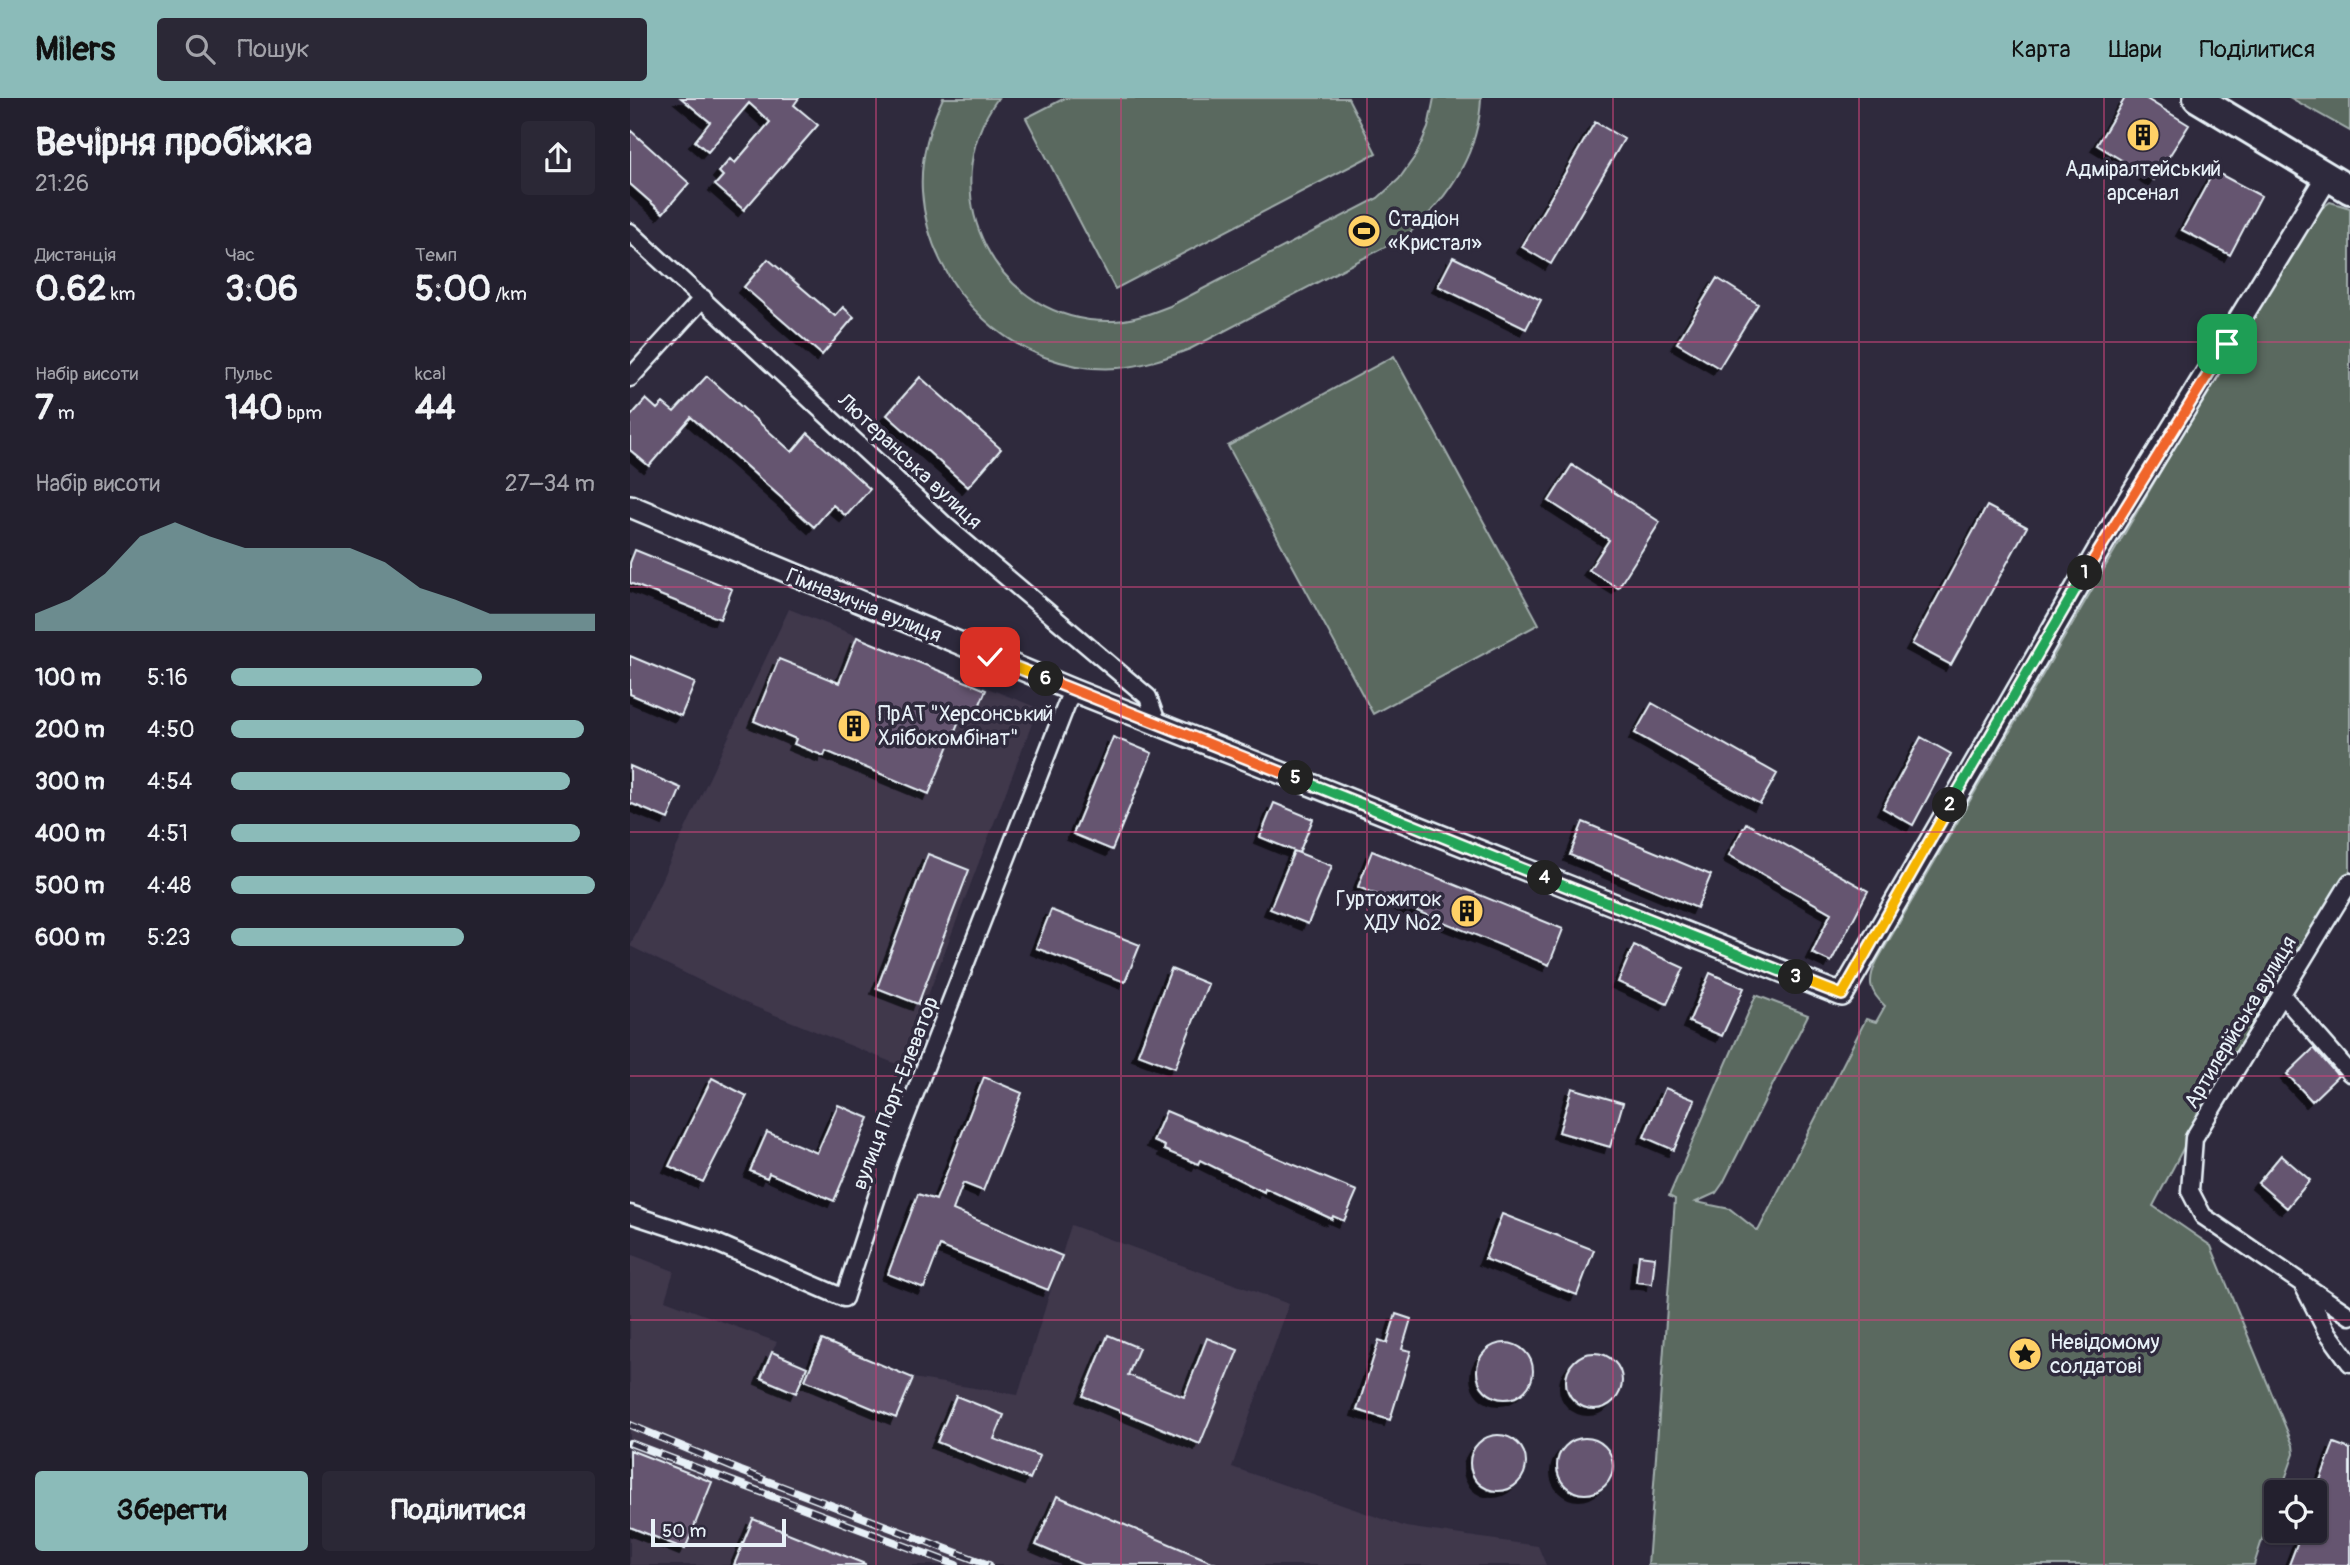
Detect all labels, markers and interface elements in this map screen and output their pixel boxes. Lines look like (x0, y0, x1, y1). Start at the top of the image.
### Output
search box (157, 18, 647, 81)
text: Milers (35, 29, 115, 70)
icon: search (181, 30, 219, 68)
text: Пошук (237, 33, 310, 65)
text: Карта (2011, 35, 2071, 64)
text: Шари (2109, 35, 2162, 64)
text: Поділитися (2200, 35, 2315, 64)
building icon: Адміралтейський арсенал (2124, 116, 2162, 154)
text: Вечірня пробіжка (35, 119, 312, 167)
button: share (521, 121, 595, 195)
place label: Адміралтейський арсенал (2065, 156, 2221, 207)
text: 21:26 (35, 169, 89, 198)
place label: Стадіон «Кристал» (1388, 206, 1482, 257)
sports icon: Стадіон «Кристал» (1345, 212, 1383, 250)
text: Дистанція (35, 243, 116, 267)
text: Час (225, 243, 255, 267)
text: Темп (415, 243, 457, 267)
text: 0.62 (35, 267, 107, 311)
text: 3:06 (225, 267, 298, 311)
text: 5:00 (415, 267, 491, 311)
text: km (107, 282, 135, 306)
text: /km (491, 282, 527, 306)
pin (2197, 314, 2257, 374)
icon: arrive (2208, 325, 2246, 363)
text: Набір висоти (35, 362, 138, 386)
text: Пульс (225, 362, 273, 386)
text: kcal (415, 362, 446, 386)
text: 7 (35, 386, 54, 430)
text: 140 (225, 386, 283, 430)
text: 44 (415, 386, 456, 430)
street label: Лютеранська вулиця (831, 387, 988, 535)
text: m (54, 401, 75, 425)
text: bpm (283, 401, 322, 425)
text: Набір висоти (35, 469, 160, 498)
text: 27–34 m (505, 469, 595, 498)
pin: 1 (2068, 556, 2102, 590)
text: 1 (2081, 560, 2088, 584)
street label: Гімназична вулиця (782, 562, 946, 649)
pin (960, 627, 1020, 687)
icon: check (971, 638, 1009, 676)
pin: 6 (1028, 662, 1064, 696)
text: 100 m (35, 663, 101, 692)
text: 5:16 (147, 663, 188, 692)
text: 6 (1040, 666, 1051, 690)
place label: ПрАТ "Херсонський Хлібокомбінат" (878, 701, 1053, 752)
building icon: ПрАТ "Херсонський Хлібокомбінат" (835, 707, 873, 745)
text: 200 m (35, 715, 105, 744)
text: 4:50 (147, 715, 195, 744)
pin: 5 (1278, 760, 1314, 796)
text: 5 (1290, 765, 1301, 789)
text: 300 m (35, 767, 105, 796)
text: 4:54 (147, 767, 192, 796)
pin: 2 (1932, 788, 1968, 822)
text: 2 (1944, 792, 1955, 816)
text: 400 m (35, 819, 105, 848)
text: 4:51 (147, 819, 188, 848)
pin: 4 (1528, 860, 1562, 896)
text: 4 (1539, 865, 1550, 889)
text: 500 m (35, 871, 104, 900)
text: 4:48 (147, 871, 191, 900)
place label: Гуртожиток ХДУ №2 (1336, 886, 1442, 937)
building icon: Гуртожиток ХДУ №2 (1448, 892, 1486, 930)
text: 600 m (35, 923, 105, 952)
text: 5:23 (147, 923, 191, 952)
street label: Артилерійська вулиця (2178, 931, 2303, 1114)
pin: 3 (1778, 960, 1814, 994)
text: 3 (1790, 964, 1801, 988)
street label: вулиця Порт-Елеватор (846, 993, 945, 1194)
place label: Невідомому солдатові (2050, 1329, 2160, 1380)
place icon: Невідомому солдатові (2006, 1335, 2044, 1373)
button: Зберегти (35, 1471, 308, 1551)
button: Поділитися (322, 1471, 595, 1551)
map controls (2264, 1480, 2327, 1543)
button: locate (2264, 1480, 2327, 1543)
scale bar (651, 1516, 786, 1548)
text: 50 m (662, 1519, 706, 1543)

